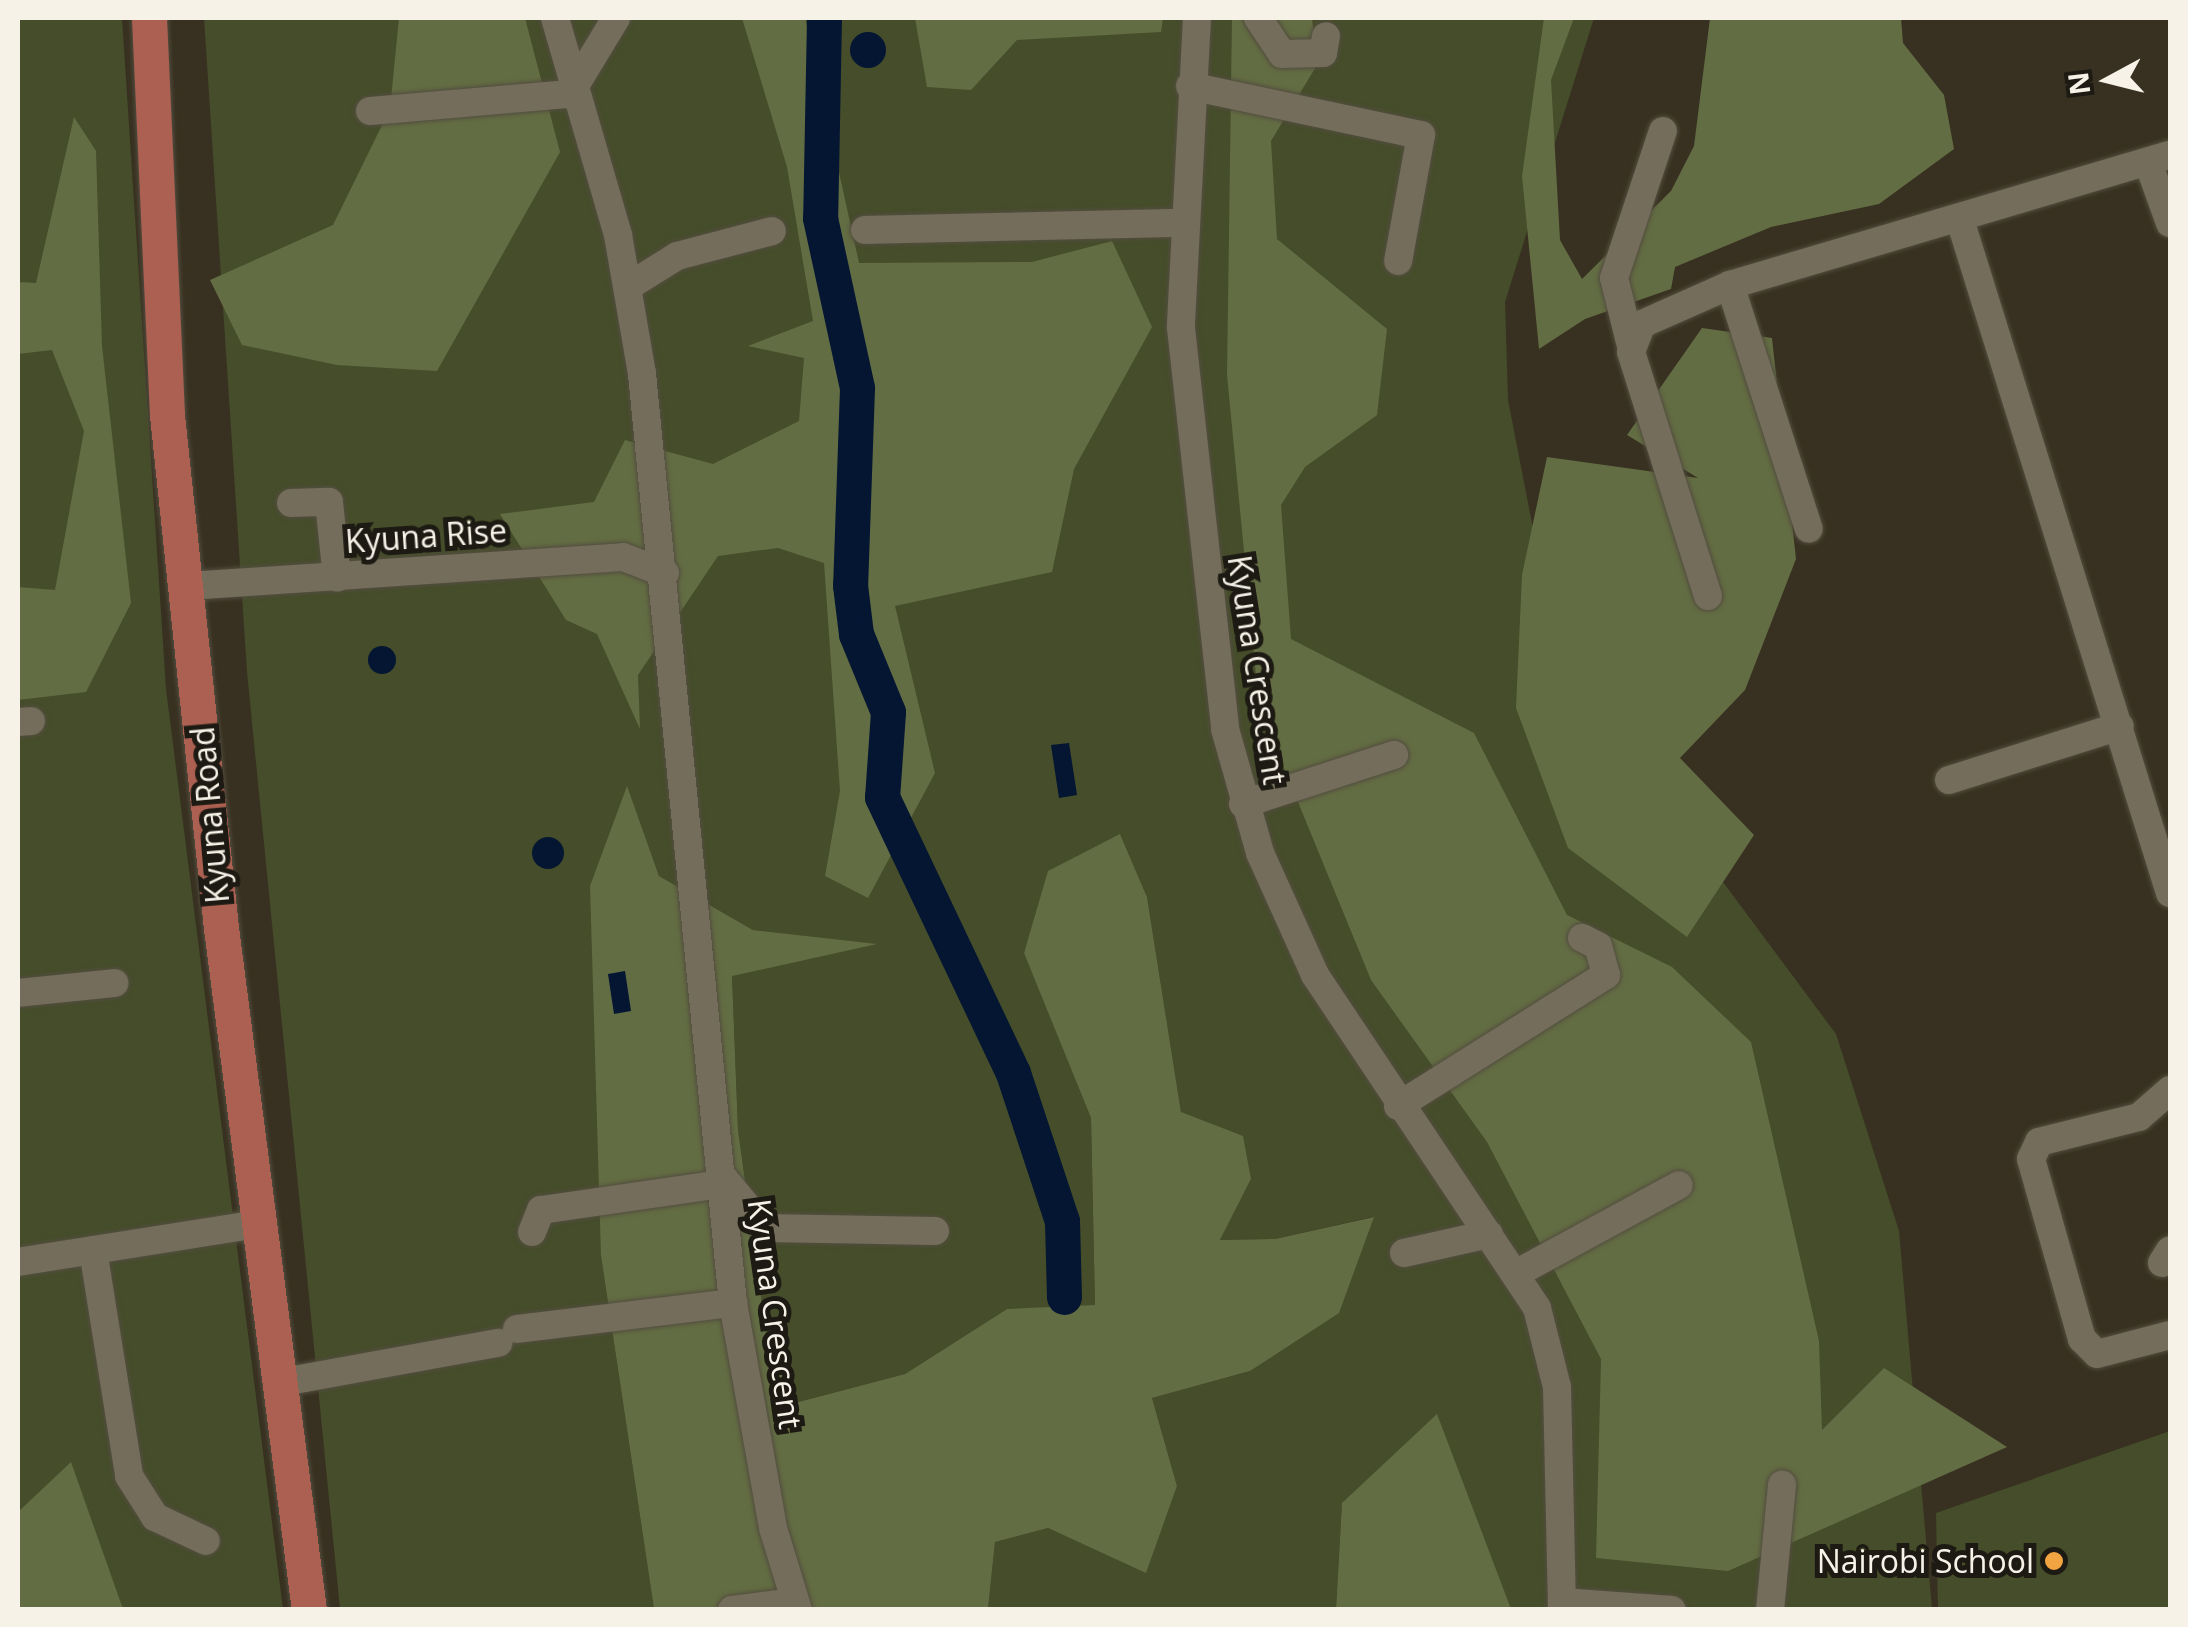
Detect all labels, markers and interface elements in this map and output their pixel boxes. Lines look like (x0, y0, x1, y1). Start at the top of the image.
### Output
north arrow (2058, 30, 2158, 130)
text: N (2058, 70, 2098, 97)
street label: Kyuna Rise (344, 511, 508, 561)
street label: Kyuna Crescent (1220, 553, 1294, 787)
street label: Kyuna Road (183, 725, 237, 905)
street label: Kyuna Crescent (740, 1197, 810, 1431)
place label: Nairobi School (1817, 1542, 2034, 1580)
marker: Nairobi School (2043, 1550, 2065, 1572)

